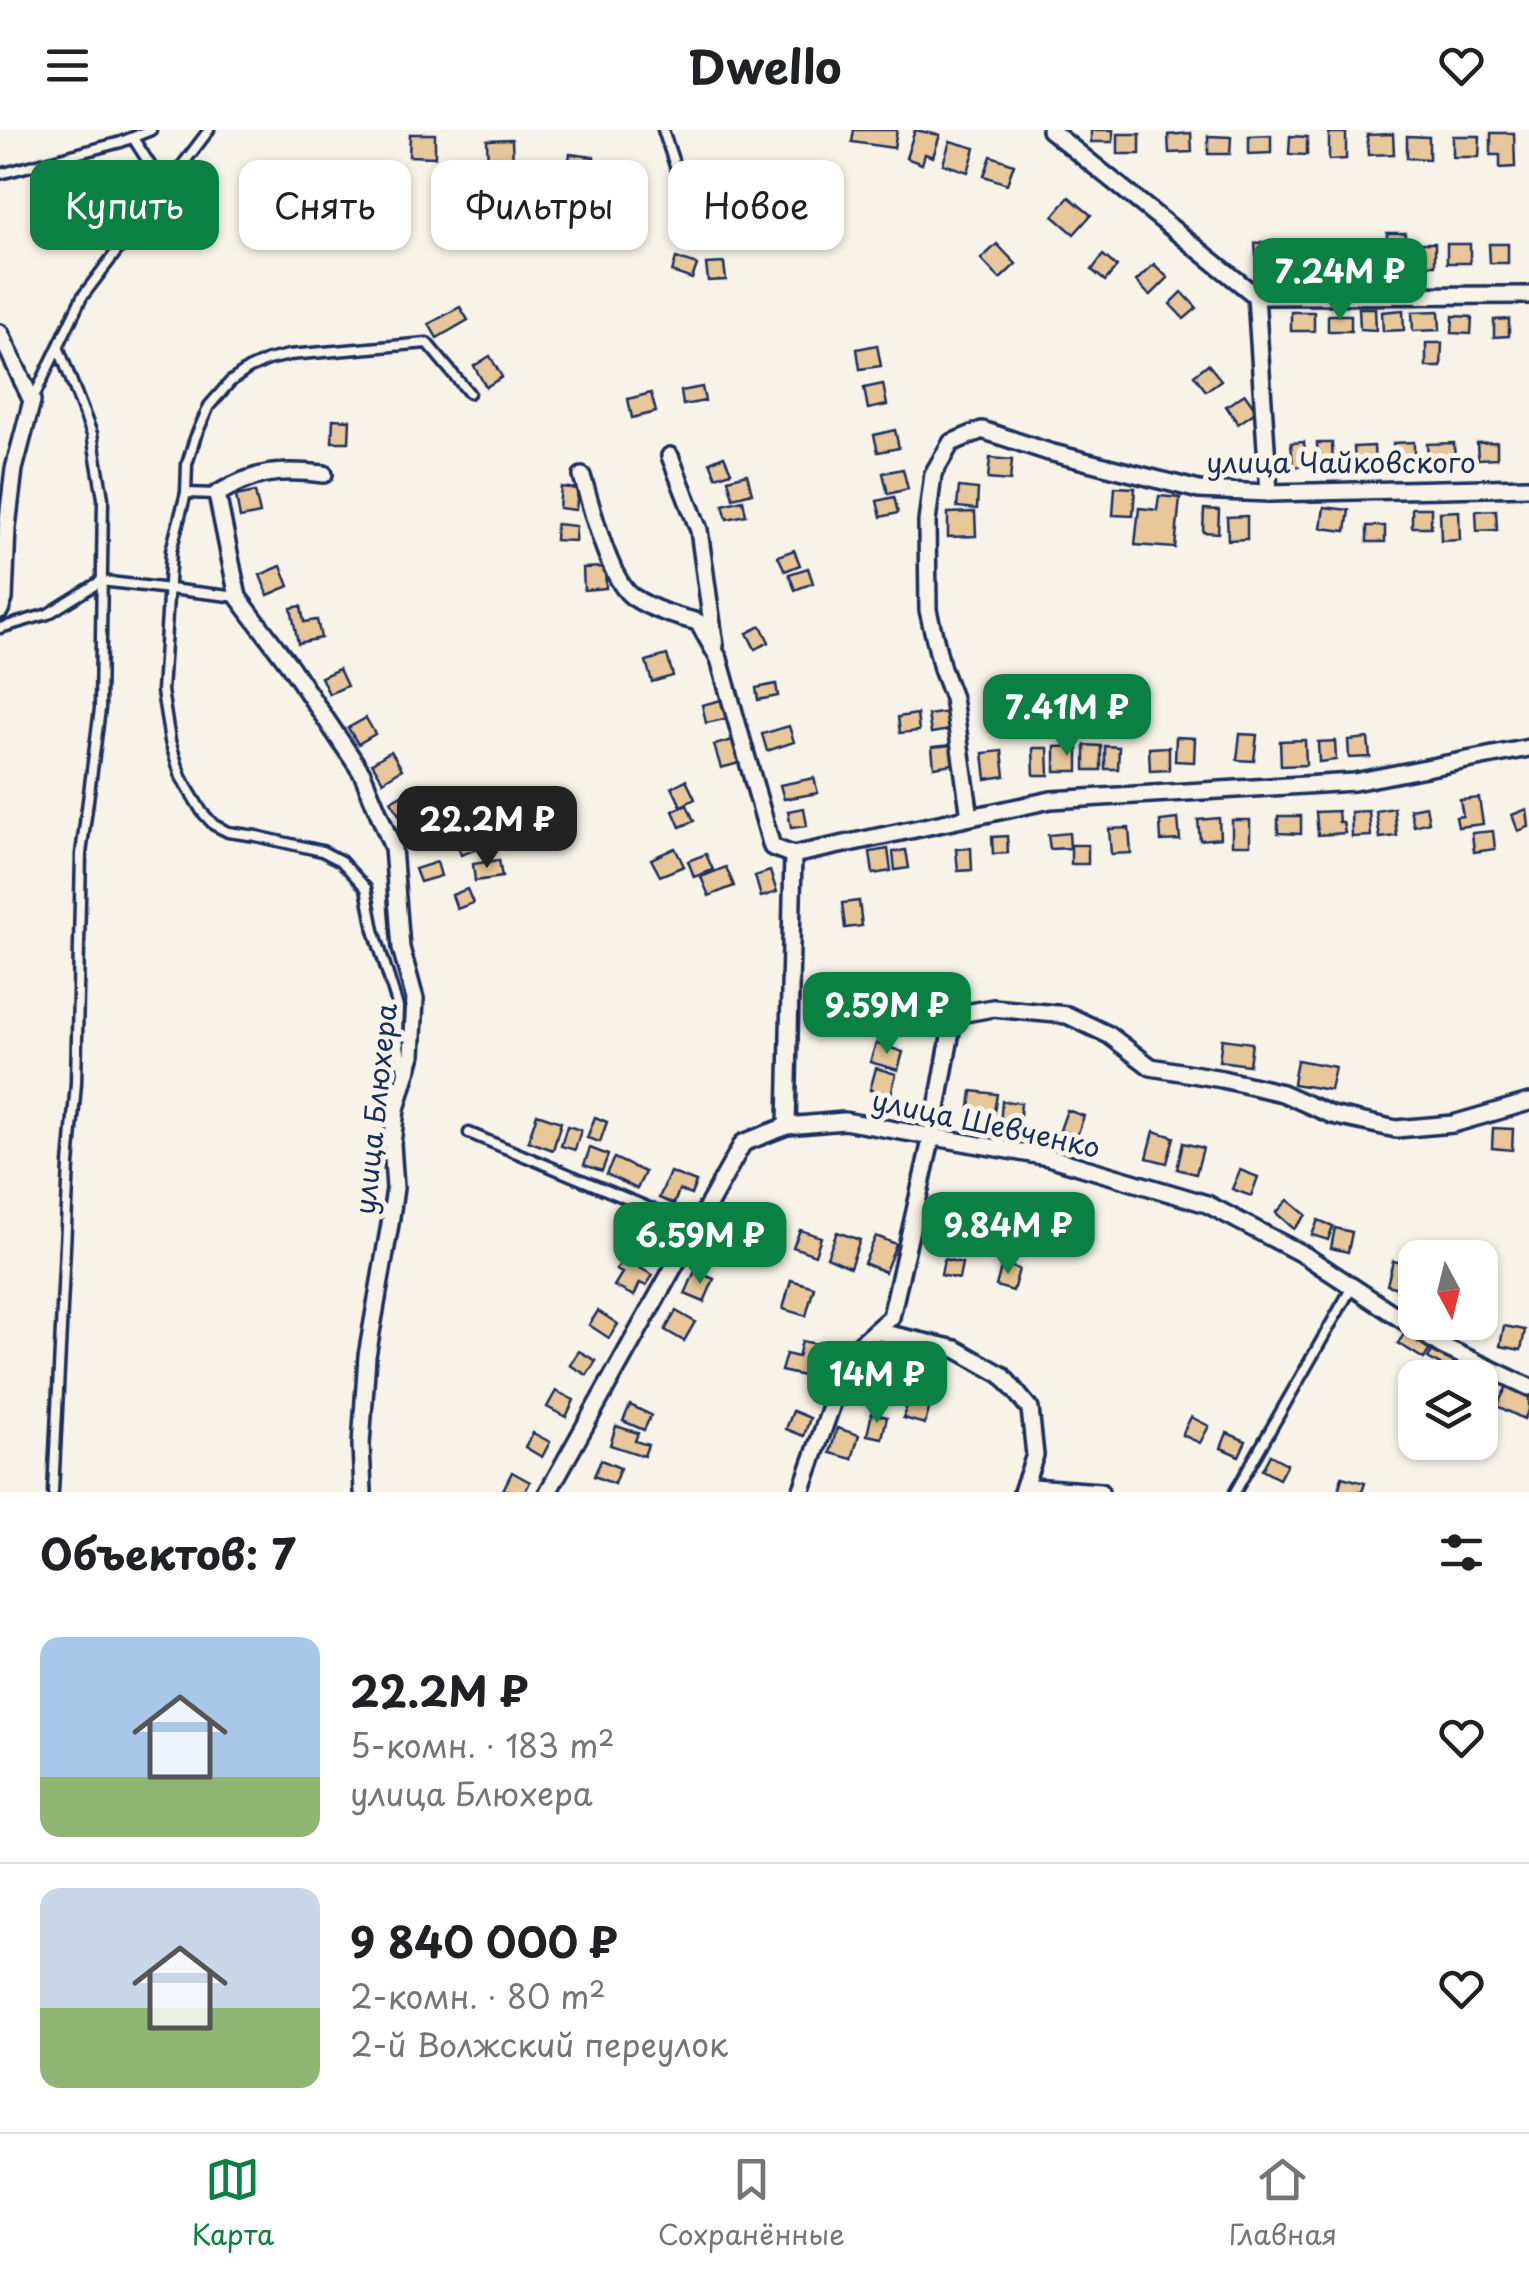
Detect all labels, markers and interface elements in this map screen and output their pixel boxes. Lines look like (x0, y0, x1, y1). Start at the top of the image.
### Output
text: Dwello (688, 31, 841, 99)
icon: menu (40, 38, 95, 93)
icon: heart (1434, 38, 1489, 93)
chip: Купить (30, 160, 219, 250)
chip: Снять (239, 160, 411, 250)
chip: Фильтры (431, 160, 648, 250)
chip: Новое (668, 160, 844, 250)
pin: 7.24M ₽ (1248, 238, 1432, 323)
text: 7.24M ₽ (1275, 246, 1405, 294)
street label: улица Чайковского (1206, 440, 1476, 483)
pin: 7.41M ₽ (975, 674, 1159, 759)
text: 7.41M ₽ (1005, 682, 1129, 730)
pin: 22.2M ₽ (395, 786, 579, 871)
text: 22.2M ₽ (419, 794, 555, 842)
pin: 9.59M ₽ (795, 972, 979, 1057)
text: 9.59M ₽ (825, 980, 949, 1028)
street label: улица Блюхера (342, 1000, 407, 1217)
street label: улица Шевченко (868, 1077, 1104, 1168)
pin: 9.84M ₽ (916, 1192, 1100, 1277)
text: 9.84M ₽ (944, 1200, 1072, 1248)
pin: 6.59M ₽ (608, 1202, 792, 1287)
text: 6.59M ₽ (635, 1210, 765, 1258)
north arrow (1398, 1240, 1498, 1340)
map controls (1398, 1240, 1498, 1460)
pin: 14M ₽ (807, 1341, 947, 1426)
text: 14M ₽ (829, 1349, 925, 1397)
button: layers (1398, 1360, 1498, 1460)
text: Объектов: 7 (40, 1521, 296, 1584)
icon: filters (1434, 1525, 1489, 1580)
text: 22.2M ₽ (350, 1658, 528, 1721)
icon: home (120, 1677, 240, 1797)
icon: heart (1434, 1710, 1489, 1765)
text: 5-комн. · 183 m² (350, 1721, 615, 1769)
text: улица Блюхера (350, 1769, 593, 1817)
text: 9 840 000 ₽ (350, 1909, 618, 1972)
icon: home (120, 1928, 240, 2048)
icon: heart (1434, 1961, 1489, 2016)
text: 2-комн. · 80 m² (350, 1972, 606, 2020)
text: 2-й Волжский переулок (350, 2020, 728, 2068)
tab: Карта (192, 2152, 274, 2255)
tab: Сохранённые (658, 2152, 845, 2255)
tab: Главная (1229, 2152, 1337, 2255)

